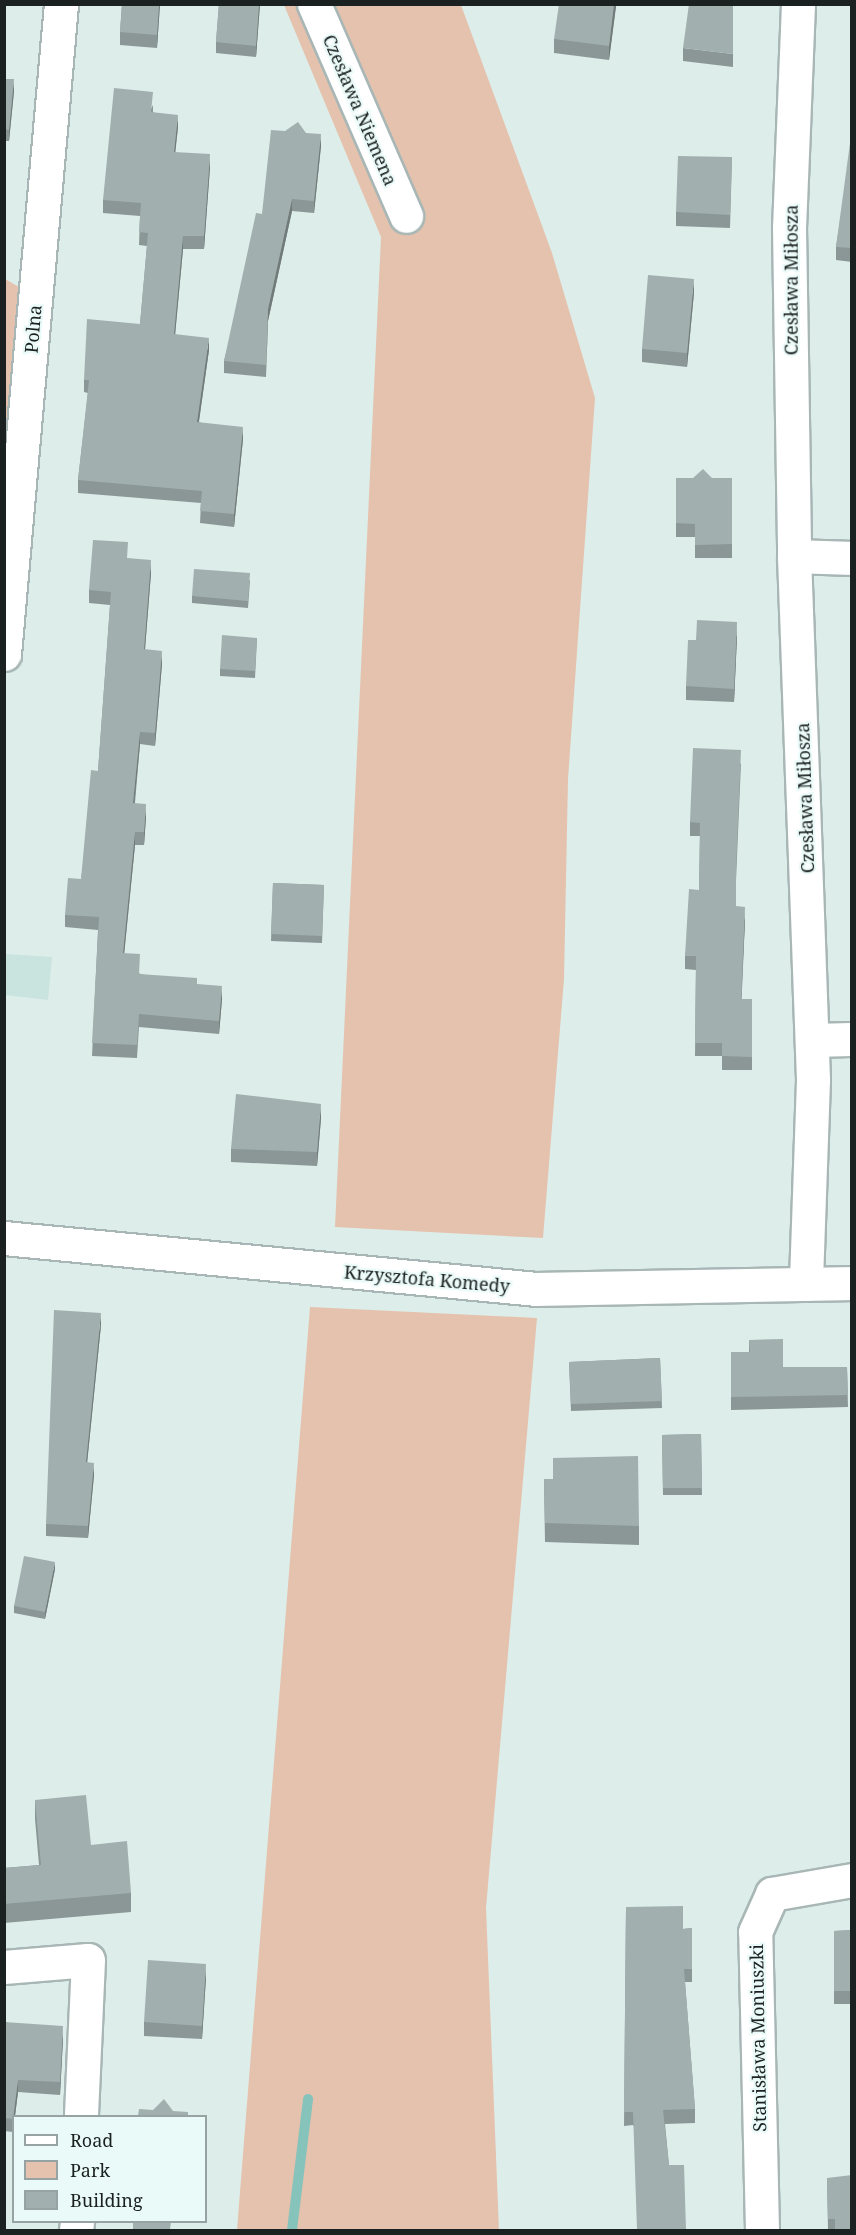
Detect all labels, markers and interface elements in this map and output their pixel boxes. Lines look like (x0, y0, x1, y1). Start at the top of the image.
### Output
street label: Czesława Niemena (318, 31, 402, 189)
street label: Czesława Miłosza (780, 205, 802, 355)
street label: Polna (20, 304, 46, 354)
street label: Czesława Miłosza (792, 722, 818, 874)
street label: Krzysztofa Komedy (343, 1261, 511, 1297)
street label: Stanisława Moniuszki (746, 1944, 770, 2132)
legend (12, 2115, 207, 2223)
text: Road (70, 2128, 113, 2152)
text: Park (70, 2158, 110, 2182)
text: Building (70, 2188, 143, 2212)

